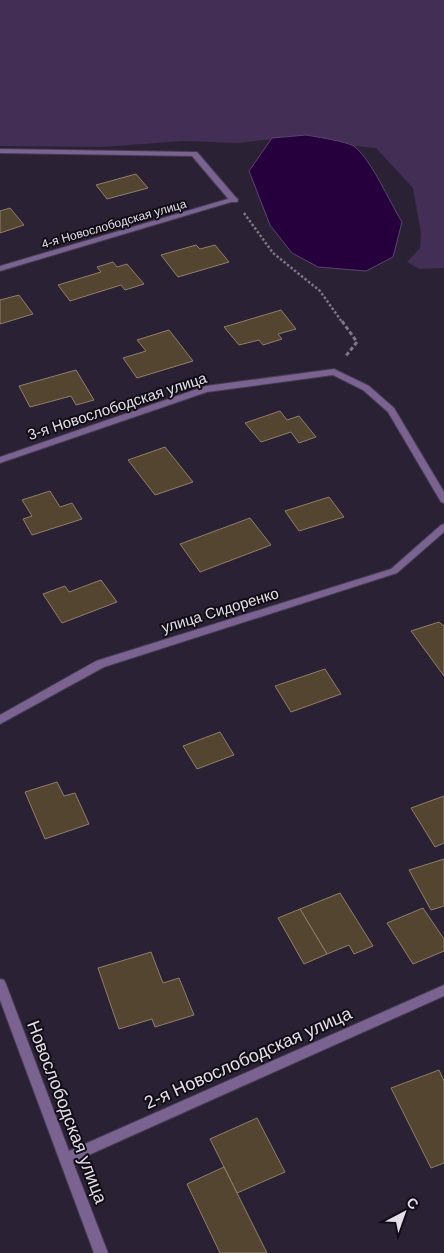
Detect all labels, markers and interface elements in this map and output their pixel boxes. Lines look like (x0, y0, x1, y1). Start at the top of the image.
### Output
street label: 4-я Новослободская улица (40, 197, 188, 251)
street label: 3-я Новослободская улица (25, 369, 209, 443)
street label: улица Сидоренко (159, 584, 281, 636)
street label: 2-я Новослободская улица (141, 1003, 356, 1113)
street label: Новослободская улица (23, 1018, 111, 1207)
north arrow (379, 1188, 429, 1238)
text: С (403, 1194, 422, 1213)

